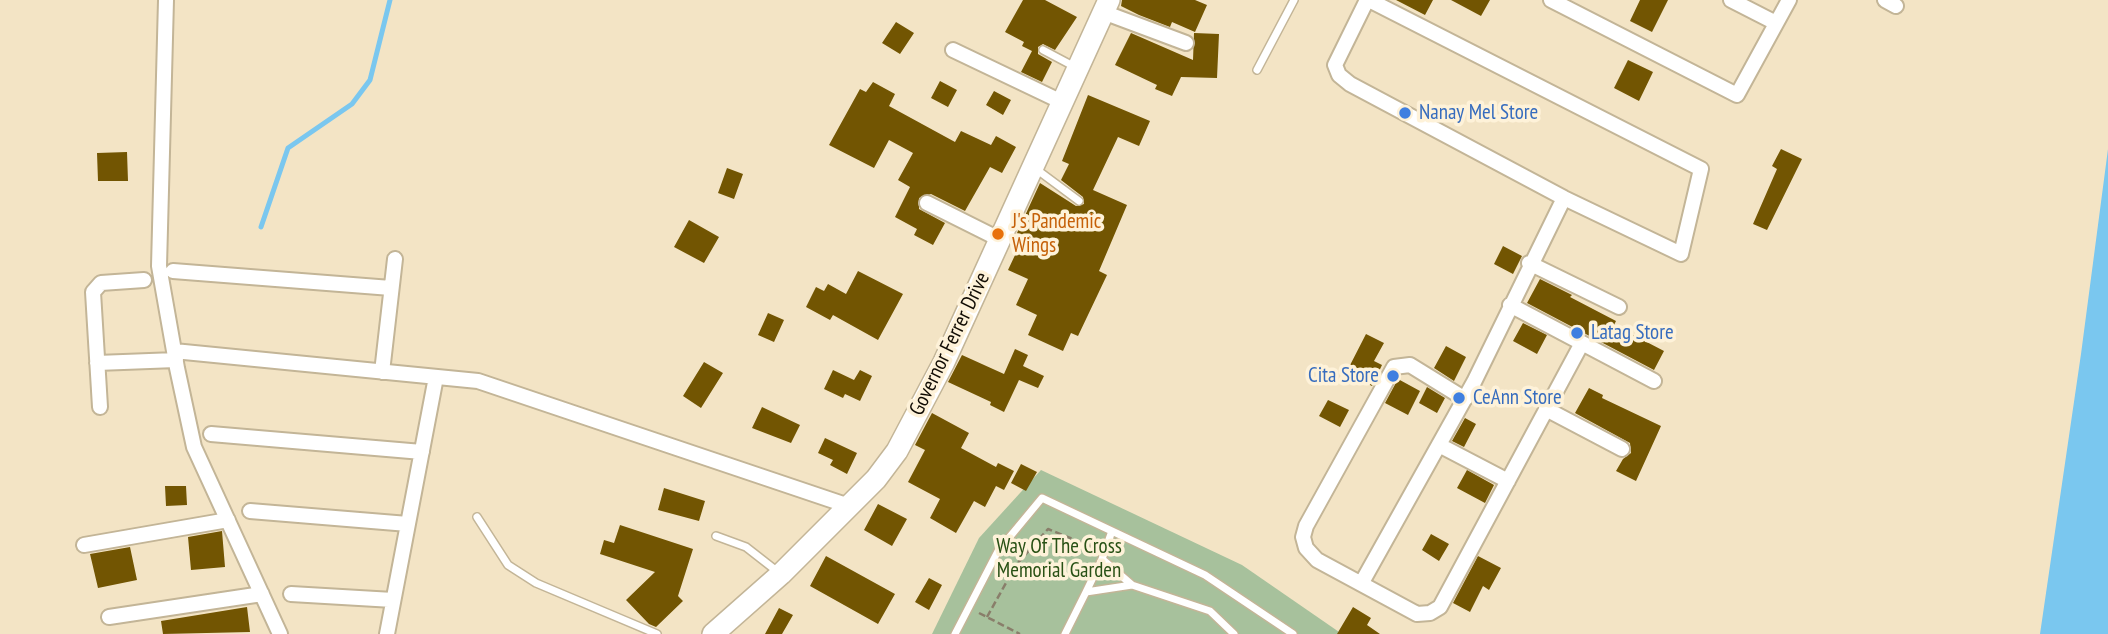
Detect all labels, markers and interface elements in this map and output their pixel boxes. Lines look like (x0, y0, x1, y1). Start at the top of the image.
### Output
place label: Nanay Mel Store (1419, 100, 1538, 126)
marker: Nanay Mel Store (1397, 105, 1413, 121)
place label: J's Pandemic Wings (1012, 209, 1101, 259)
marker: J's Pandemic Wings (990, 226, 1006, 242)
street label: Governor Ferrer Drive (904, 268, 996, 420)
place label: Latag Store (1591, 320, 1674, 346)
marker: Latag Store (1569, 325, 1585, 341)
place label: Cita Store (1308, 363, 1379, 389)
marker: Cita Store (1385, 368, 1401, 384)
place label: CeAnn Store (1473, 385, 1562, 411)
marker: CeAnn Store (1451, 390, 1467, 406)
park label: Way Of The Cross Memorial Garden (996, 534, 1122, 584)

